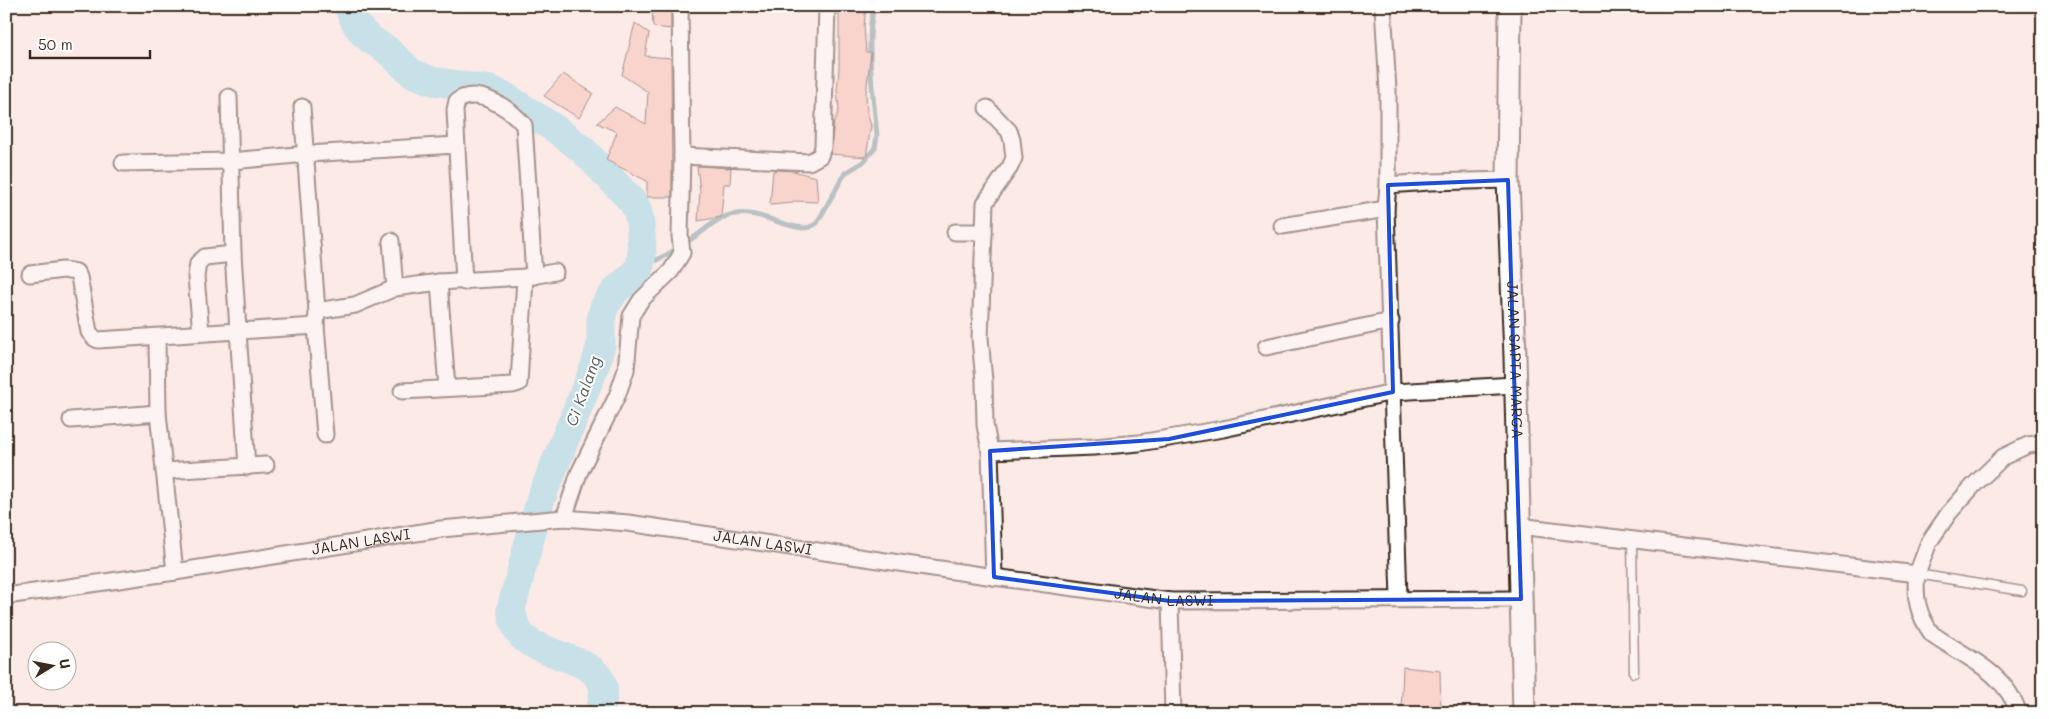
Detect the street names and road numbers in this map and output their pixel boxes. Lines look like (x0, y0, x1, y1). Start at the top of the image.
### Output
street label: JALAN SAPTA MARGA (1503, 281, 1528, 439)
street label: JALAN LASWI (310, 523, 412, 559)
street label: JALAN LASWI (712, 525, 814, 559)
street label: JALAN LASWI (1113, 583, 1214, 610)

